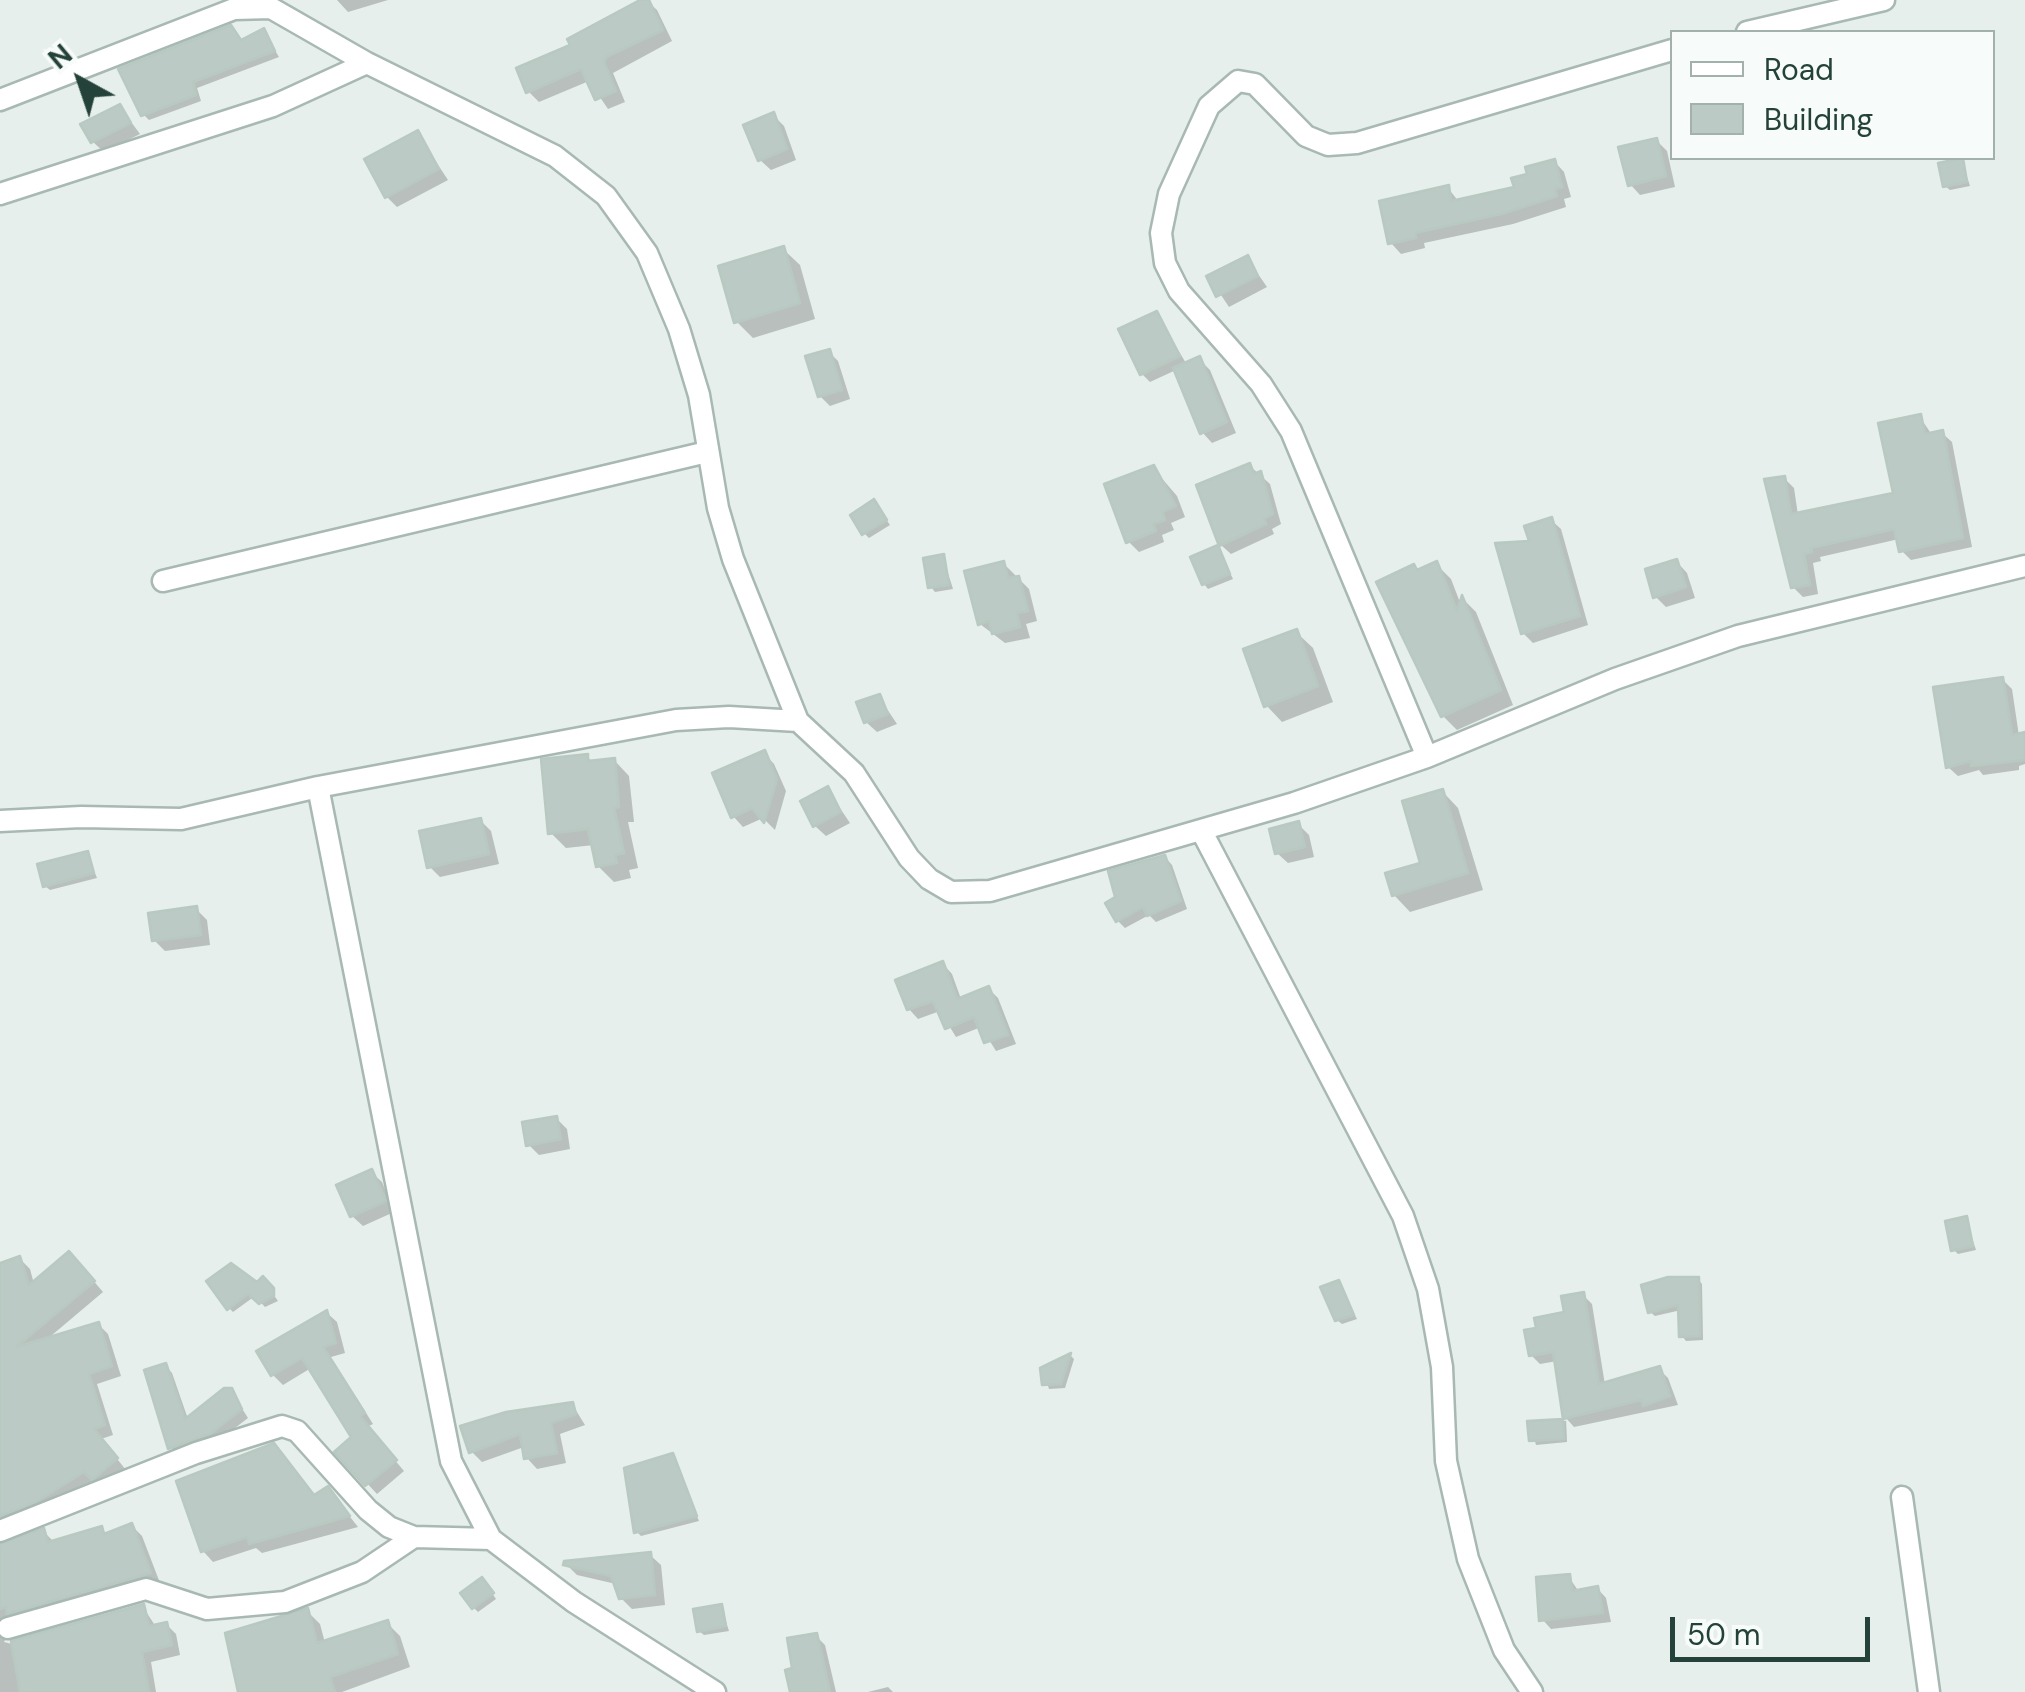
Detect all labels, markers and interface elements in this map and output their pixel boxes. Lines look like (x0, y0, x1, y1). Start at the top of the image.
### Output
north arrow (30, 30, 130, 130)
legend (1670, 30, 1995, 160)
text: N (41, 36, 80, 77)
text: Road (1764, 50, 1834, 89)
text: Building (1764, 100, 1873, 139)
scale bar (1675, 1597, 1875, 1659)
text: 50 m (1687, 1615, 1761, 1654)

